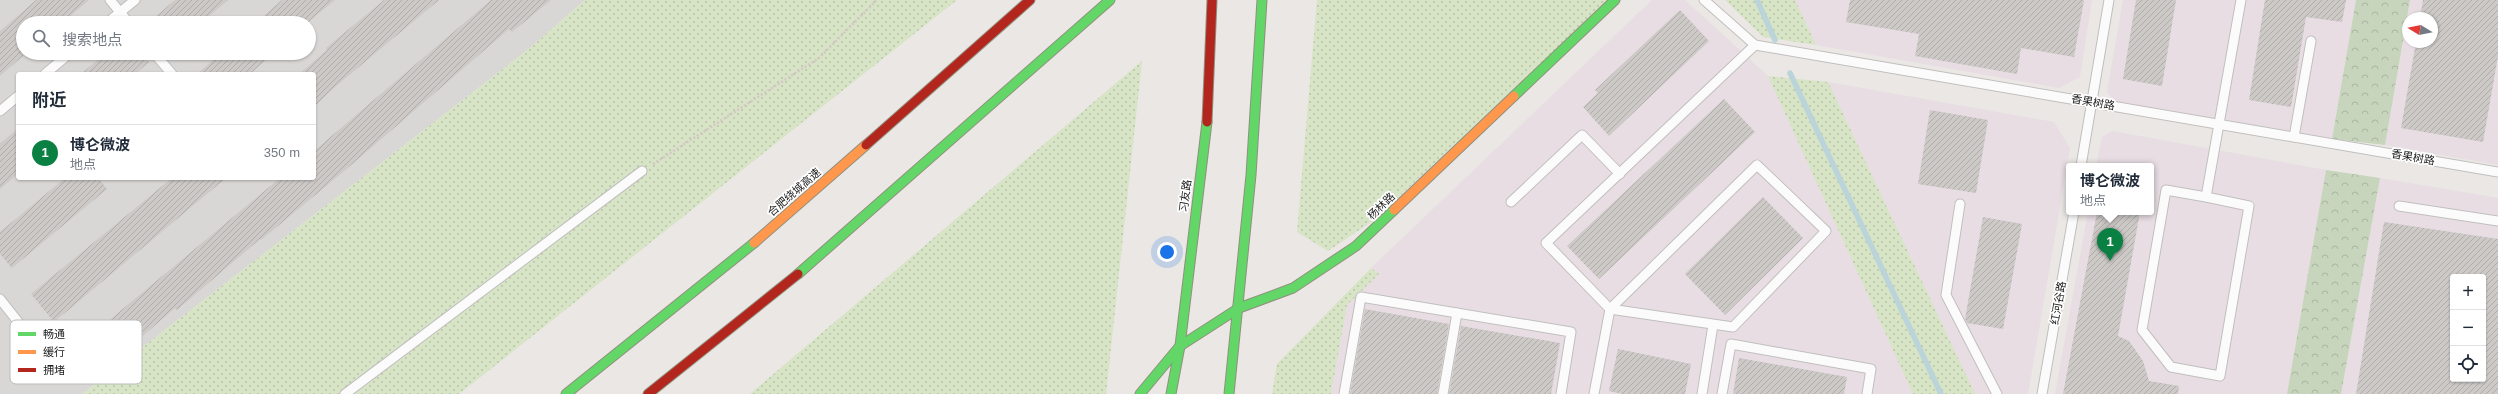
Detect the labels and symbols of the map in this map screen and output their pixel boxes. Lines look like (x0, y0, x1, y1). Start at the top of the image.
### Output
north arrow (2402, 12, 2438, 48)
street label: 香果树路 (2070, 92, 2116, 112)
street label: 香果树路 (2390, 147, 2436, 167)
street label: 合肥绕城高速 (765, 166, 823, 218)
street label: 习友路 (1177, 179, 1193, 213)
street label: 杨林路 (1365, 190, 1397, 222)
pin: 1 (2097, 228, 2123, 261)
your location (1157, 242, 1177, 262)
street label: 红河谷路 (2048, 280, 2068, 326)
legend (10, 320, 142, 384)
text: 畅通 (43, 328, 65, 340)
text: 缓行 (43, 346, 65, 358)
text: 拥堵 (43, 364, 65, 376)

